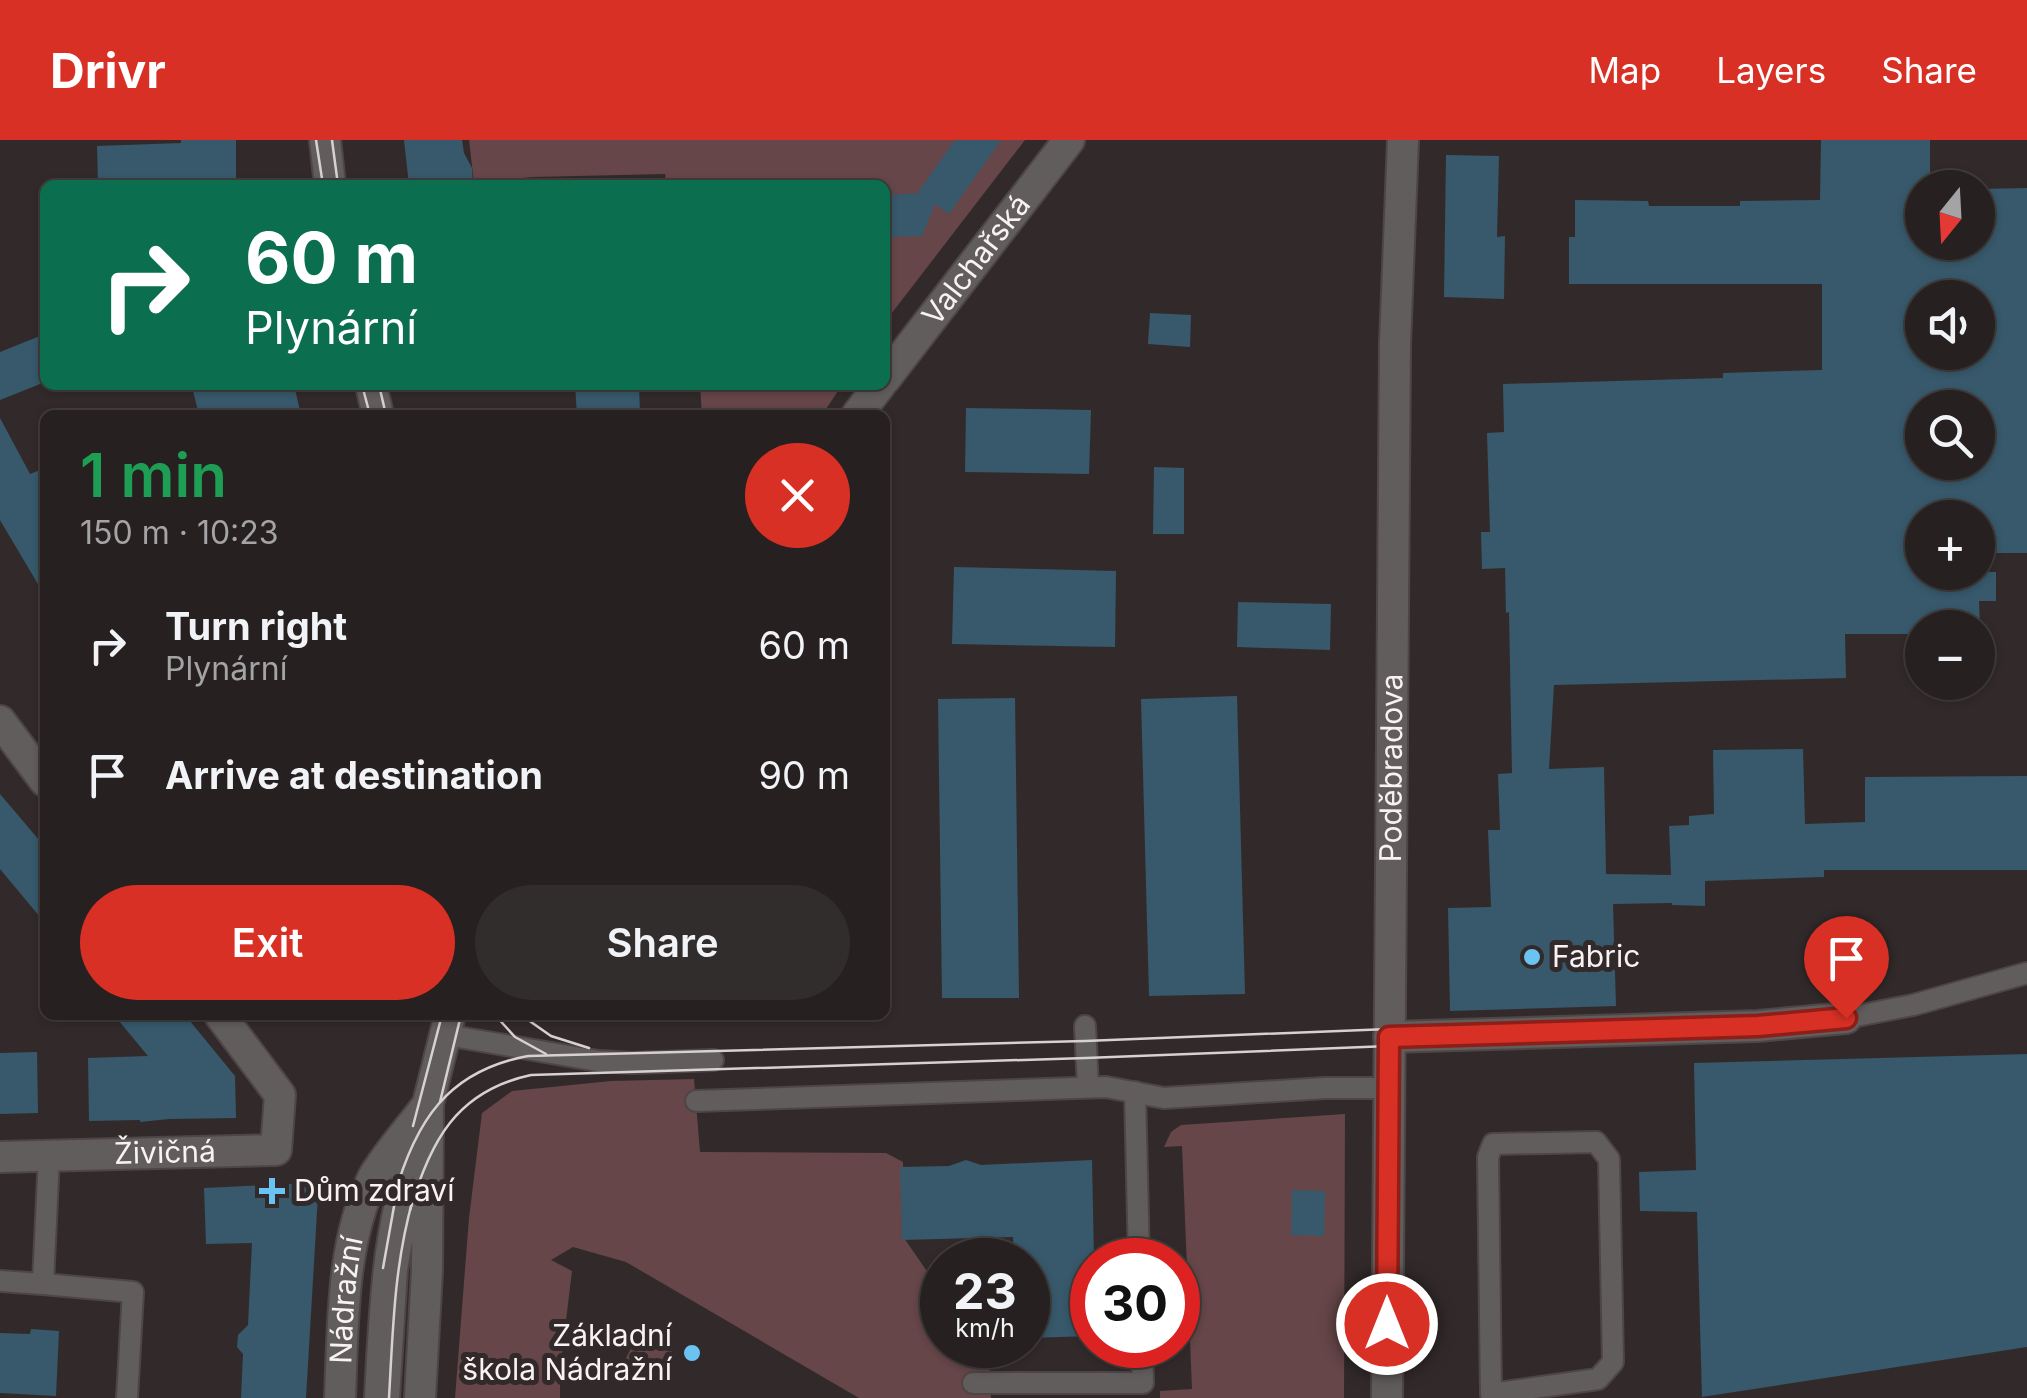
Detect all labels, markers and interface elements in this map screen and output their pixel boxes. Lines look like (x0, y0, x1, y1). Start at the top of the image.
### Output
text: Drivr (50, 41, 166, 100)
text: Map (1589, 49, 1661, 91)
text: Layers (1716, 49, 1826, 91)
text: Share (1881, 49, 1977, 91)
north arrow (1905, 170, 1995, 260)
map controls (1905, 170, 1995, 700)
street label: Valchařská (914, 187, 1037, 332)
text: 60 m (245, 215, 418, 300)
icon: right (80, 220, 210, 350)
button: sound (1905, 280, 1995, 370)
text: Plynární (245, 300, 417, 355)
button: search (1905, 390, 1995, 480)
text: 1 min (80, 439, 227, 511)
button: close (745, 443, 850, 548)
button: + (1905, 500, 1995, 590)
text: 150 m · 10:23 (80, 513, 279, 552)
text: Turn right (165, 603, 347, 649)
button: − (1905, 610, 1995, 700)
icon: right (80, 618, 135, 673)
text: 60 m (758, 622, 850, 668)
text: Plynární (165, 649, 287, 688)
street label: Poděbradova (1372, 673, 1409, 863)
icon: arrive (80, 748, 135, 803)
text: Arrive at destination (165, 752, 543, 798)
text: 90 m (758, 752, 850, 798)
button: Exit (80, 885, 455, 1000)
button: Share (475, 885, 850, 1000)
pin (1804, 916, 1889, 1019)
icon: arrive (1819, 931, 1874, 986)
place label: Fabric (1552, 938, 1640, 974)
marker: Fabric (1521, 946, 1543, 968)
street label: Živičná (113, 1133, 216, 1171)
place label: Dům zdraví (294, 1172, 455, 1208)
marker: Dům zdraví (259, 1178, 285, 1204)
street label: Nádražní (322, 1232, 370, 1364)
speed limit sign: 30 (1070, 1238, 1200, 1368)
text: 23 (953, 1261, 1017, 1321)
position arrow (1335, 1272, 1439, 1376)
text: km/h (955, 1313, 1015, 1343)
place label: Základní škola Nádražní (462, 1317, 673, 1387)
marker: Základní škola Nádražní (681, 1342, 703, 1364)

